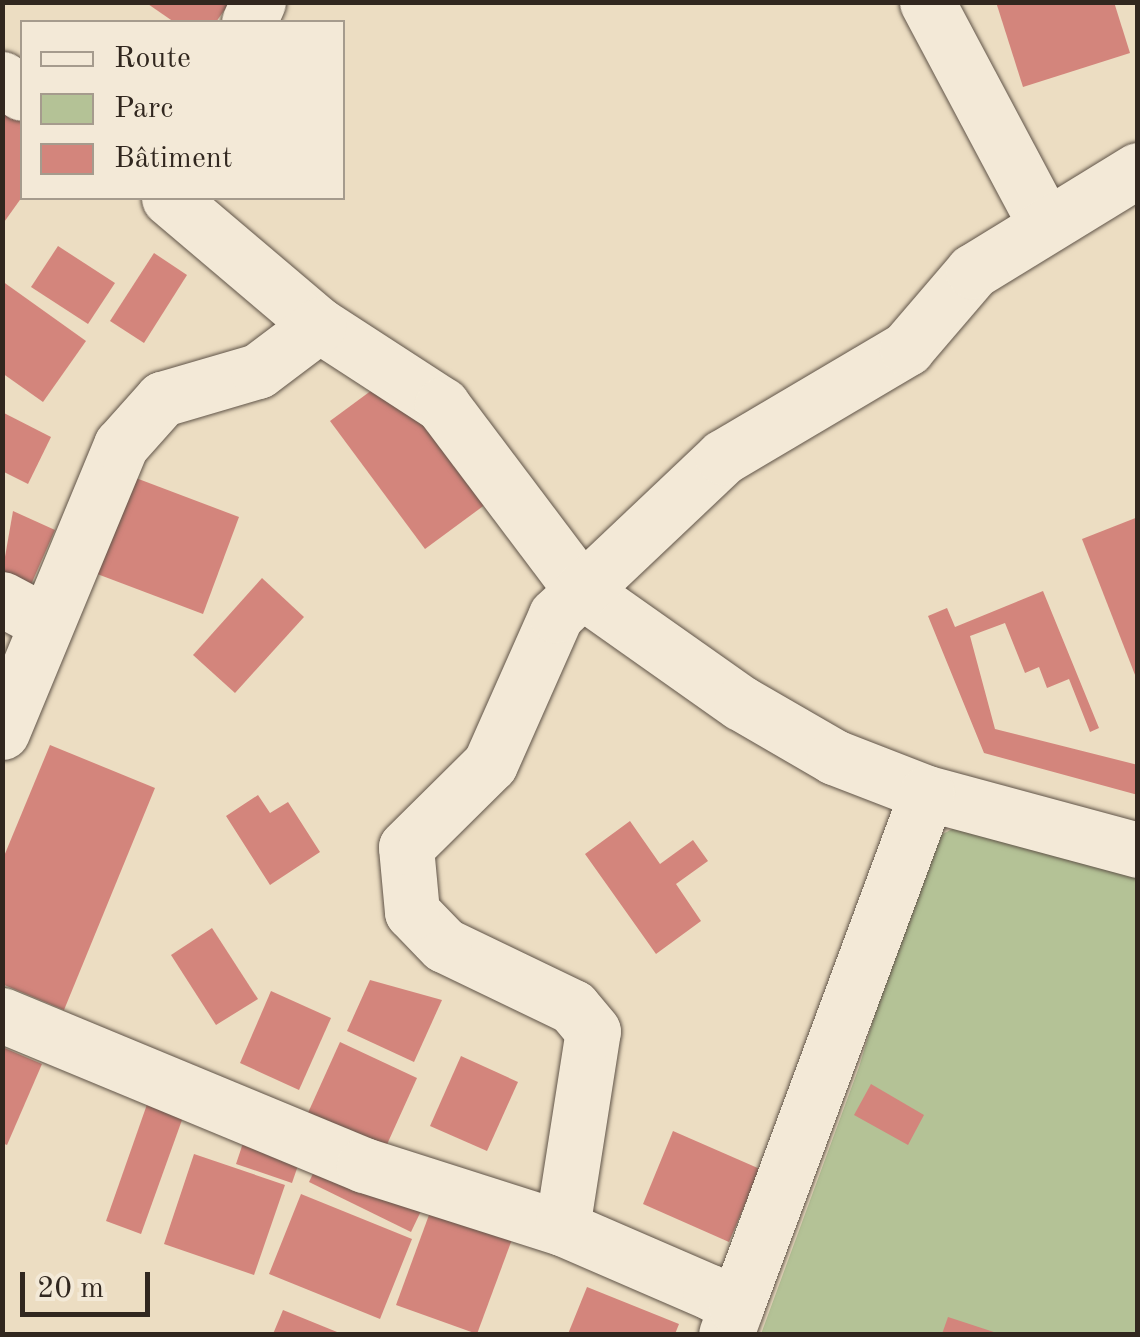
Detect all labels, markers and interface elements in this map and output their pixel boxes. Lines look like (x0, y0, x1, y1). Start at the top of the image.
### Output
legend (20, 20, 345, 200)
text: Route (114, 44, 191, 74)
text: Parc (114, 94, 173, 124)
text: Bâtiment (114, 144, 232, 174)
scale bar (25, 1252, 155, 1314)
text: 20 m (37, 1274, 104, 1304)

